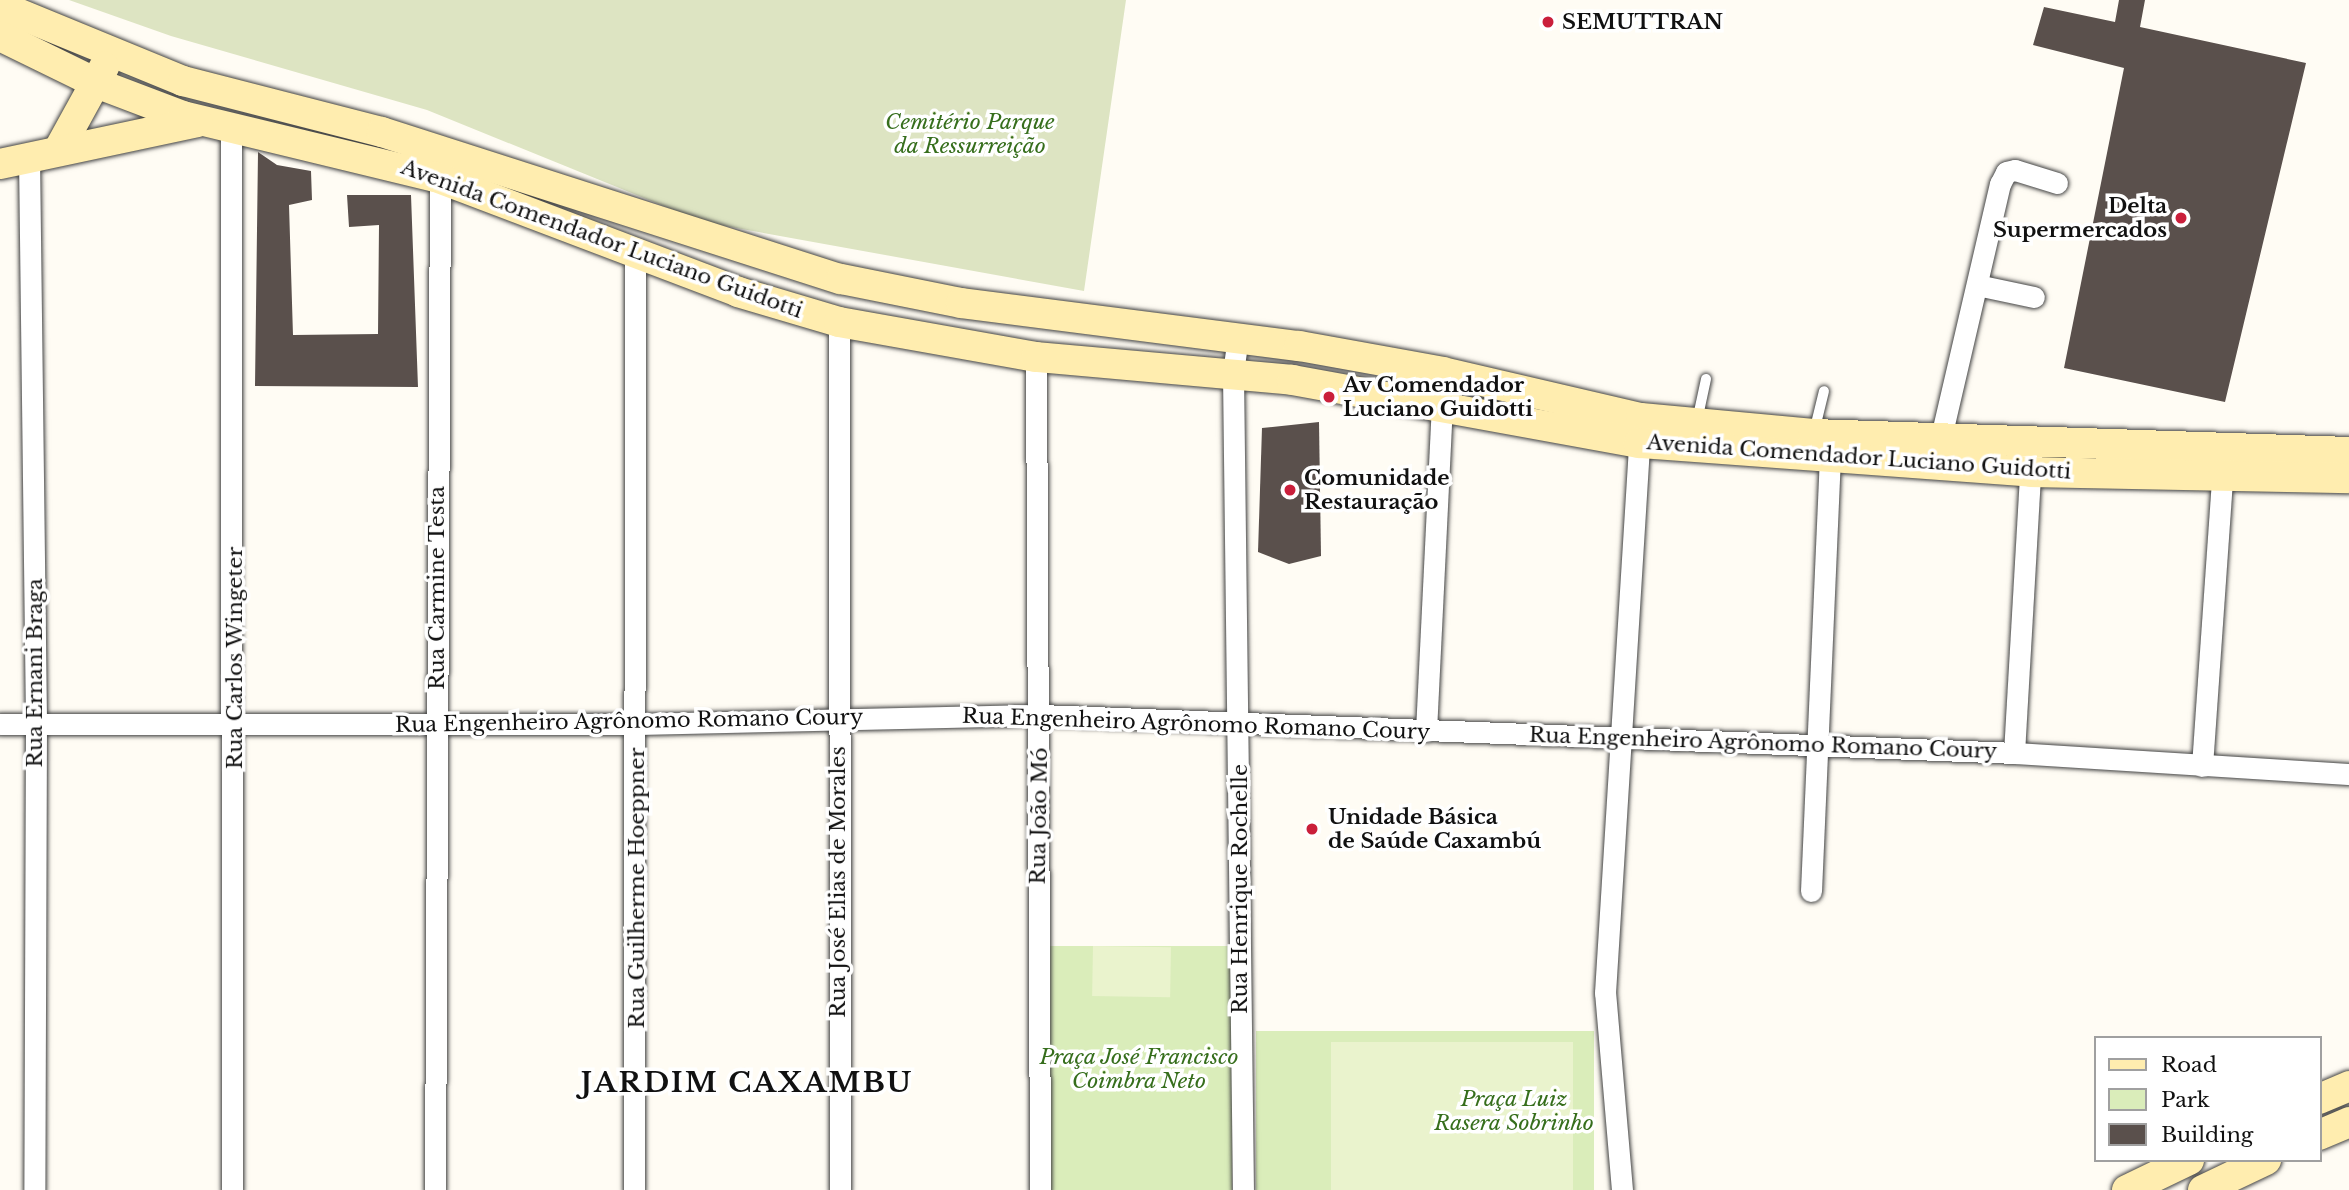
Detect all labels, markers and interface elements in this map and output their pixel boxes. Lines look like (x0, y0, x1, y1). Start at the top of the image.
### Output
place label: SEMUTTRAN (1562, 9, 1723, 35)
marker: SEMUTTRAN (1540, 14, 1556, 30)
park label: Cemitério Parque da Ressurreição (885, 109, 1055, 159)
street label: Avenida Comendador Luciano Guidotti (397, 154, 807, 324)
place label: Delta Supermercados (1993, 193, 2167, 243)
marker: Delta Supermercados (2173, 210, 2189, 226)
place label: Av Comendador Luciano Guidotti (1343, 372, 1533, 422)
marker: Av Comendador Luciano Guidotti (1321, 389, 1337, 405)
street label: Avenida Comendador Luciano Guidotti (1645, 430, 2073, 484)
place label: Comunidade Restauração (1304, 465, 1450, 515)
marker: Comunidade Restauração (1282, 482, 1298, 498)
street label: Rua Carmine Testa (424, 486, 450, 690)
street label: Rua Carlos Wingeter (222, 546, 248, 770)
street label: Rua Ernani Braga (22, 578, 48, 768)
street label: Rua Engenheiro Agrônomo Romano Coury (961, 703, 1431, 745)
street label: Rua Engenheiro Agrônomo Romano Coury (394, 704, 864, 738)
street label: Rua Engenheiro Agrônomo Romano Coury (1528, 722, 1998, 764)
street label: Rua José Elias de Morales (825, 746, 851, 1018)
street label: Rua Guilherme Hoeppner (624, 747, 650, 1029)
street label: Rua João Mó (1025, 747, 1053, 885)
street label: Rua Henrique Rochelle (1227, 764, 1253, 1014)
place label: Unidade Básica de Saúde Caxambú (1328, 804, 1541, 854)
marker: Unidade Básica de Saúde Caxambú (1302, 819, 1322, 839)
legend (2094, 1036, 2321, 1162)
park label: Praça José Francisco Coimbra Neto (1039, 1044, 1239, 1094)
text: Road (2161, 1052, 2217, 1078)
district label: JARDIM CAXAMBU (583, 1066, 911, 1100)
park label: Praça Luiz Rasera Sobrinho (1434, 1086, 1594, 1136)
text: Park (2161, 1087, 2210, 1113)
text: Building (2161, 1122, 2253, 1148)

